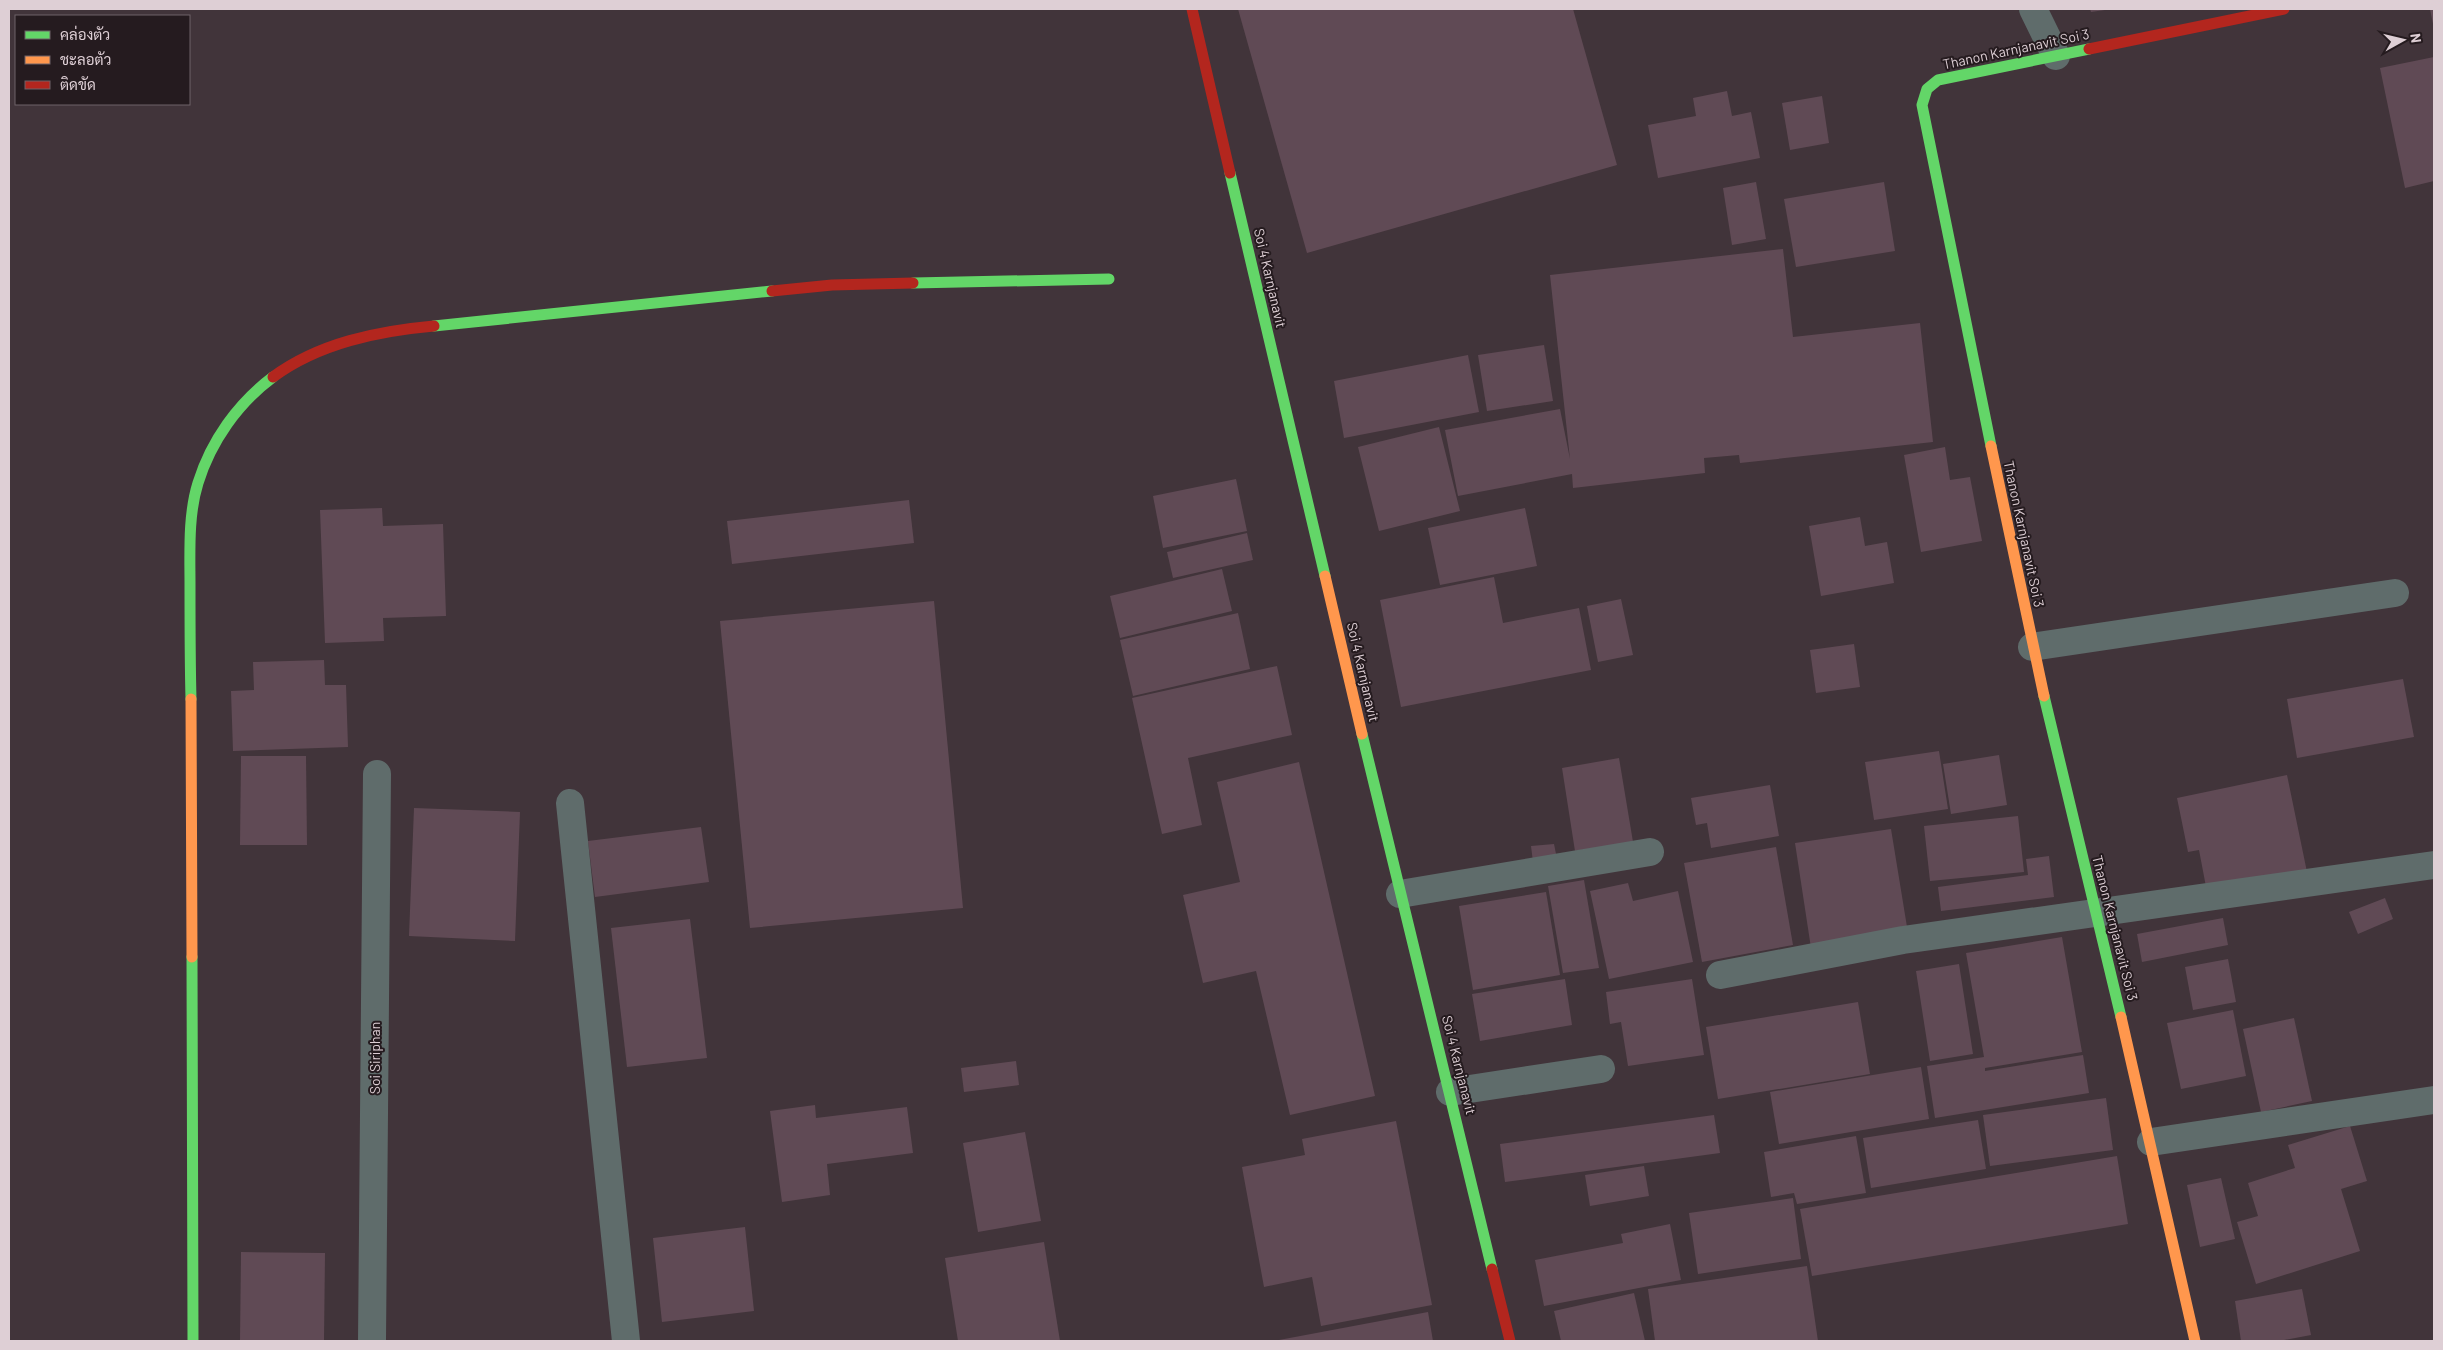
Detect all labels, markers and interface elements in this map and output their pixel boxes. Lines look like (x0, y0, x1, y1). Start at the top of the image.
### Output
legend (15, 15, 190, 105)
north arrow (2378, 15, 2428, 65)
text: คล่องตัว (60, 25, 110, 43)
street label: Thanon Karnjanavit Soi 3 (1941, 25, 2091, 72)
text: N (2407, 32, 2425, 44)
text: ชะลอตัว (60, 50, 111, 68)
text: ติดขัด (60, 75, 96, 93)
street label: Soi 4 Karnjanavit (1251, 226, 1290, 329)
street label: Thanon Karnjanavit Soi 3 (2001, 459, 2048, 609)
street label: Soi 4 Karnjanavit (1344, 620, 1383, 723)
street label: Thanon Karnjanavit Soi 3 (2089, 853, 2142, 1002)
street label: Soi 4 Karnjanavit (1439, 1014, 1480, 1116)
street label: Soi Siriphan (366, 1022, 383, 1094)

